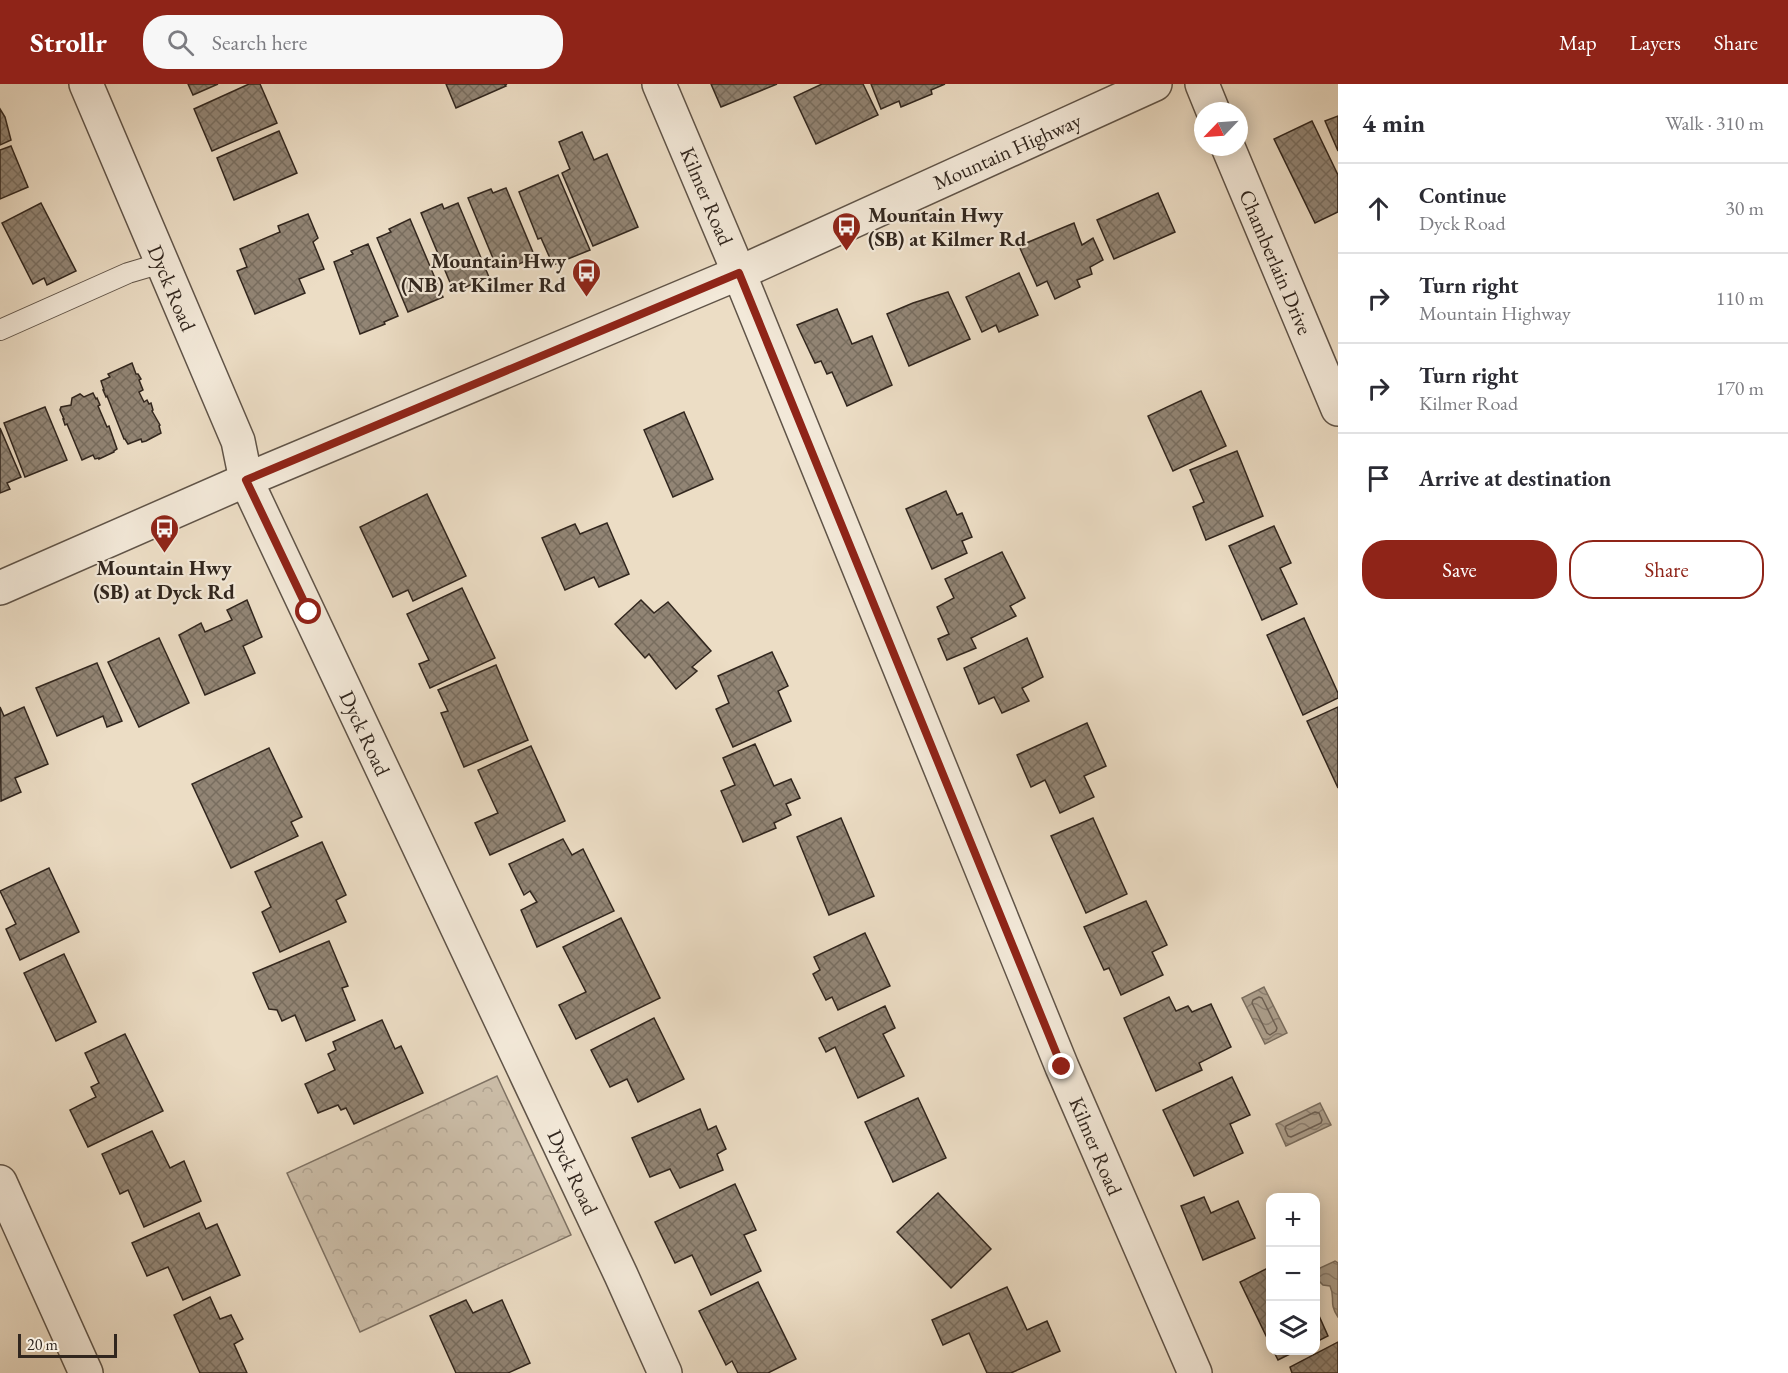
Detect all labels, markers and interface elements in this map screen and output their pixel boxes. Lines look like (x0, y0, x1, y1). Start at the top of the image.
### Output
search box (143, 15, 563, 69)
text: Strollr (30, 24, 107, 60)
icon: search (164, 26, 197, 59)
text: Search here (212, 28, 307, 57)
text: Map (1559, 29, 1597, 56)
text: Layers (1630, 29, 1681, 56)
text: Share (1714, 29, 1758, 56)
north arrow (1194, 102, 1248, 156)
street label: Mountain Highway (929, 106, 1086, 196)
text: 4 min (1362, 106, 1425, 140)
text: Walk · 310 m (1665, 110, 1764, 136)
street label: Kilmer Road (674, 143, 740, 250)
text: Continue (1419, 181, 1506, 210)
street label: Chamberlain Drive (1233, 185, 1319, 339)
icon: ahead (1362, 192, 1395, 225)
text: 30 m (1725, 195, 1764, 221)
place label: Mountain Hwy (SB) at Kilmer Rd (868, 201, 1027, 252)
bus stop icon: Mountain Hwy (SB) at Kilmer Rd (831, 210, 863, 252)
text: Dyck Road (1419, 210, 1506, 236)
street label: Dyck Road (142, 241, 202, 336)
place label: Mountain Hwy (NB) at Kilmer Rd (401, 247, 567, 298)
bus stop icon: Mountain Hwy (NB) at Kilmer Rd (571, 256, 603, 298)
text: Turn right (1419, 271, 1518, 300)
icon: right (1362, 282, 1395, 315)
text: 110 m (1716, 285, 1764, 311)
text: Mountain Highway (1419, 300, 1571, 326)
text: Turn right (1419, 361, 1518, 390)
icon: right (1362, 372, 1395, 405)
text: 170 m (1716, 375, 1764, 401)
text: Kilmer Road (1419, 390, 1518, 416)
icon: arrive (1362, 462, 1395, 495)
text: Arrive at destination (1419, 464, 1611, 493)
bus stop icon: Mountain Hwy (SB) at Dyck Rd (148, 512, 180, 554)
button: Save (1362, 540, 1557, 599)
button: Share (1569, 540, 1764, 599)
place label: Mountain Hwy (SB) at Dyck Rd (93, 554, 235, 605)
route start (295, 598, 321, 624)
street label: Dyck Road (334, 686, 397, 780)
route end (1048, 1053, 1074, 1079)
street label: Kilmer Road (1063, 1093, 1129, 1200)
street label: Dyck Road (542, 1125, 605, 1219)
map controls (1266, 1193, 1320, 1355)
button: + (1266, 1193, 1320, 1247)
button: − (1266, 1247, 1320, 1301)
button: layers (1266, 1301, 1320, 1355)
scale bar (18, 1331, 117, 1358)
text: 20 m (27, 1334, 58, 1355)

